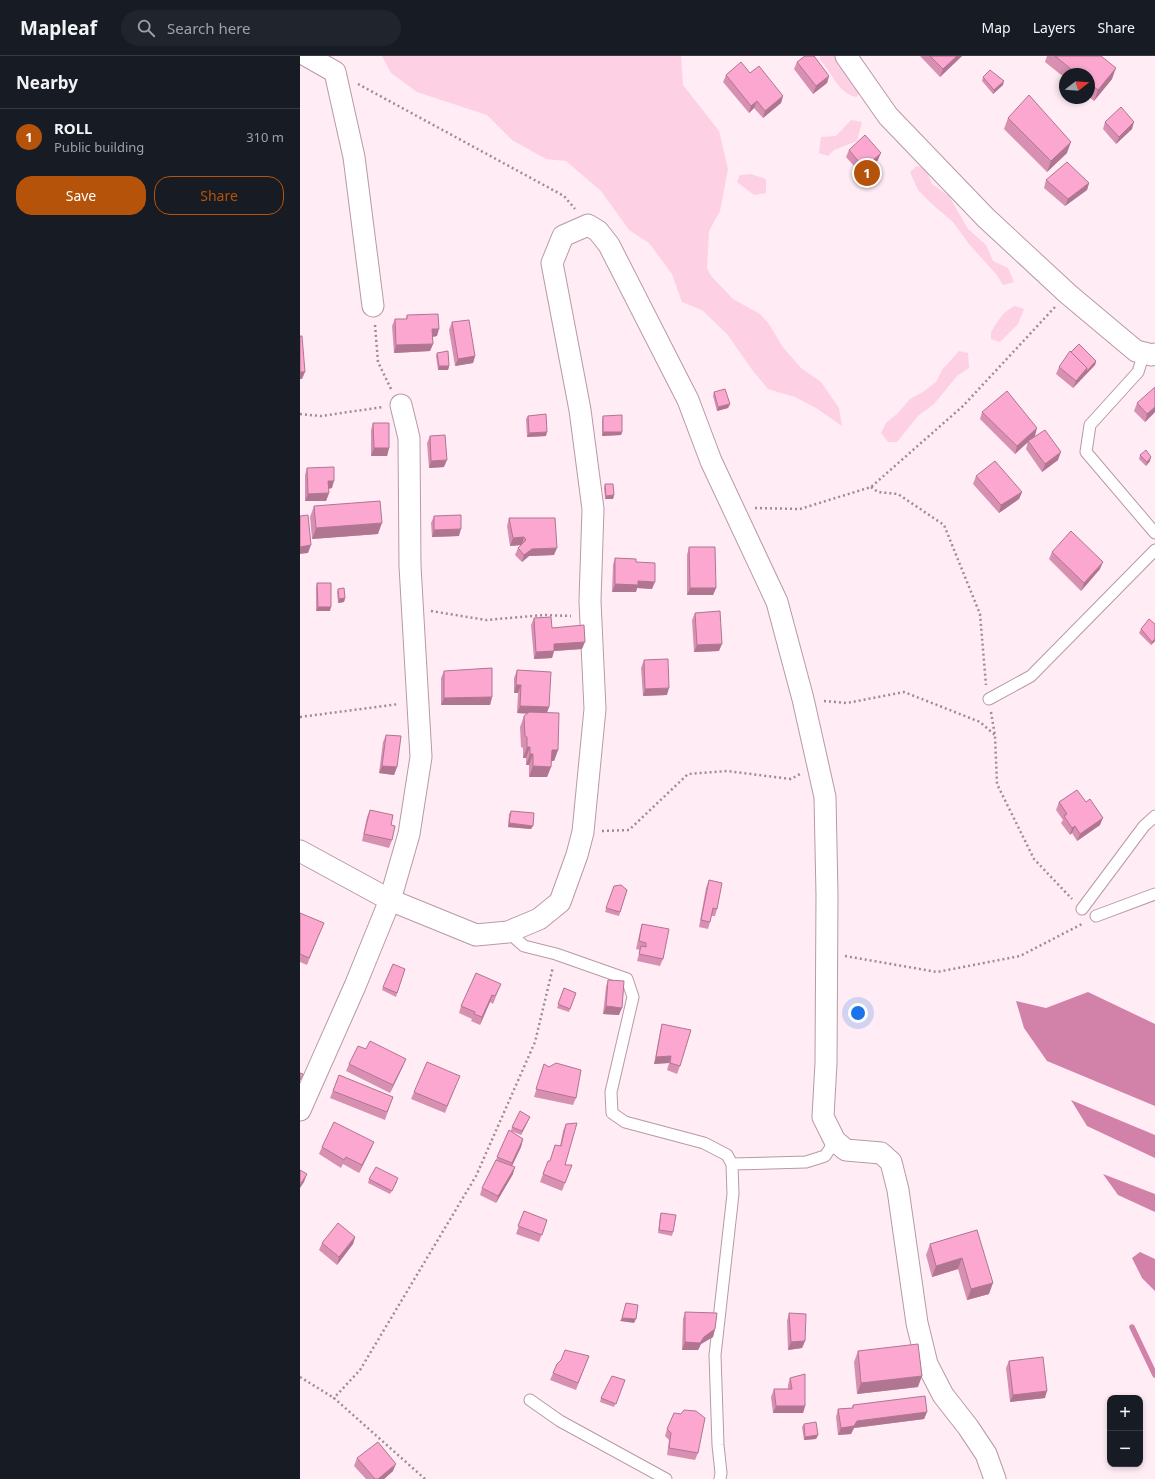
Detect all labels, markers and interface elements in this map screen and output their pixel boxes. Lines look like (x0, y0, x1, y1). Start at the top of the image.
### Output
search box (121, 10, 401, 46)
text: Mapleaf (20, 15, 97, 41)
icon: search (135, 17, 157, 39)
text: Search here (167, 18, 251, 38)
text: Map (982, 18, 1011, 37)
text: Layers (1033, 18, 1075, 37)
text: Share (1097, 18, 1135, 37)
north arrow (1059, 68, 1095, 104)
text: Nearby (16, 71, 78, 94)
text: ROLL (54, 118, 92, 138)
text: 1 (25, 128, 33, 146)
text: 310 m (246, 128, 284, 146)
text: Public building (54, 138, 144, 156)
pin: 1 (854, 158, 880, 188)
button: Save (16, 176, 146, 215)
button: Share (154, 176, 284, 215)
your location (848, 1003, 868, 1023)
map controls (1107, 1395, 1143, 1467)
button: + (1107, 1395, 1143, 1431)
button: − (1107, 1431, 1143, 1467)

